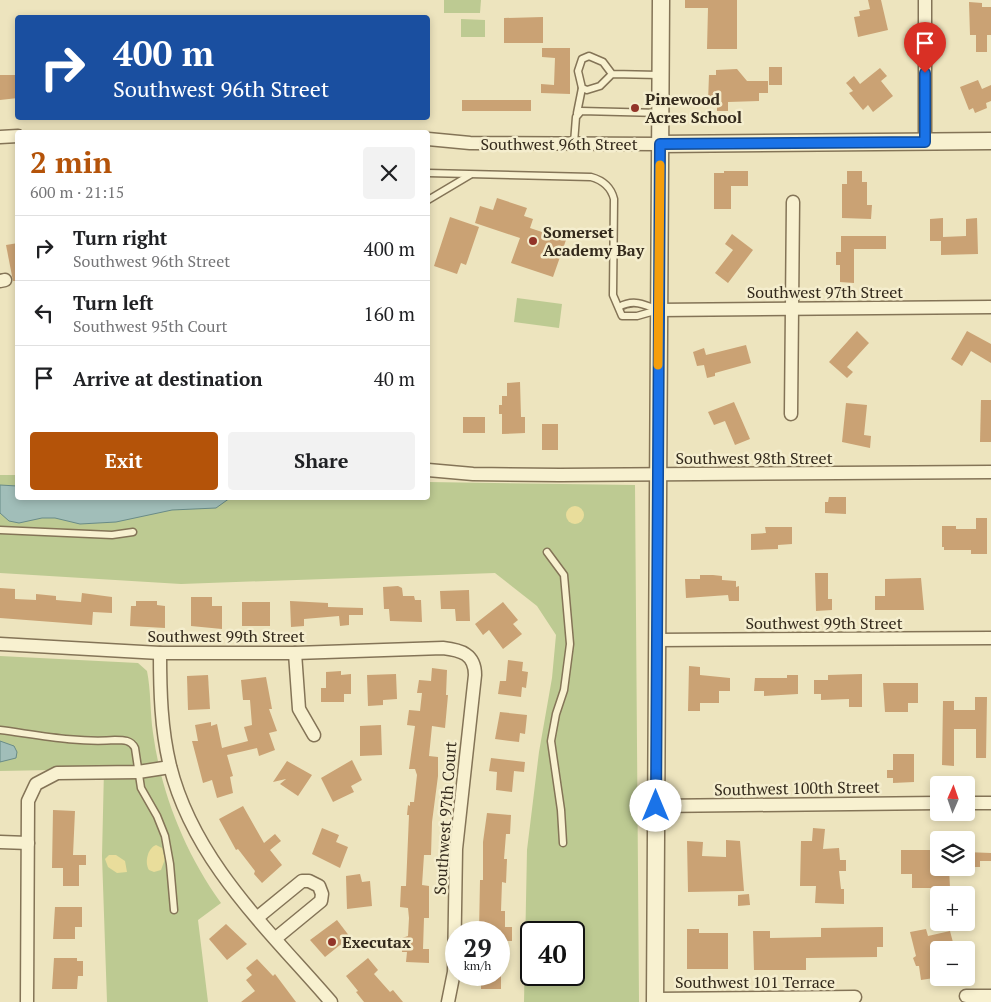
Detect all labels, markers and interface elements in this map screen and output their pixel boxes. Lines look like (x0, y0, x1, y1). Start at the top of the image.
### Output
pin (904, 22, 946, 73)
icon: arrive (911, 29, 939, 57)
text: 400 m (113, 30, 214, 76)
icon: right (30, 35, 95, 100)
text: Southwest 96th Street (113, 74, 329, 103)
place label: Pinewood Acres School (645, 88, 742, 128)
marker: Pinewood Acres School (629, 102, 641, 114)
street label: Southwest 96th Street (480, 133, 638, 155)
text: 2 min (30, 142, 112, 182)
button: close (363, 147, 415, 199)
text: 600 m · 21:15 (30, 181, 124, 203)
place label: Somerset Academy Bay (543, 221, 645, 261)
text: Turn right (73, 225, 167, 250)
icon: right (30, 234, 58, 262)
marker: Somerset Academy Bay (527, 235, 539, 247)
text: 400 m (364, 236, 415, 261)
text: Southwest 96th Street (73, 250, 230, 272)
street label: Southwest 97th Street (747, 281, 903, 303)
text: Turn left (73, 290, 154, 315)
icon: left (30, 299, 58, 327)
text: 160 m (364, 301, 415, 326)
text: Southwest 95th Court (73, 315, 228, 337)
icon: arrive (30, 364, 58, 392)
text: Arrive at destination (73, 366, 262, 391)
text: 40 m (374, 366, 415, 391)
button: Exit (30, 432, 218, 490)
button: Share (228, 432, 415, 490)
street label: Southwest 98th Street (675, 447, 833, 469)
street label: Southwest 99th Street (745, 612, 903, 634)
street label: Southwest 99th Street (147, 625, 305, 647)
street label: Southwest 97th Court (429, 740, 461, 895)
street label: Southwest 100th Street (714, 776, 880, 800)
north arrow (930, 776, 975, 821)
map controls (930, 776, 975, 986)
position arrow (629, 779, 681, 831)
button: layers (930, 831, 975, 876)
button: + (930, 886, 975, 931)
speed limit sign: 40 (520, 921, 585, 986)
place label: Executax (342, 931, 411, 953)
text: 29 (463, 931, 492, 964)
marker: Executax (326, 936, 338, 948)
button: − (930, 941, 975, 986)
text: km/h (464, 958, 491, 973)
street label: Southwest 101 Terrace (675, 971, 835, 993)

